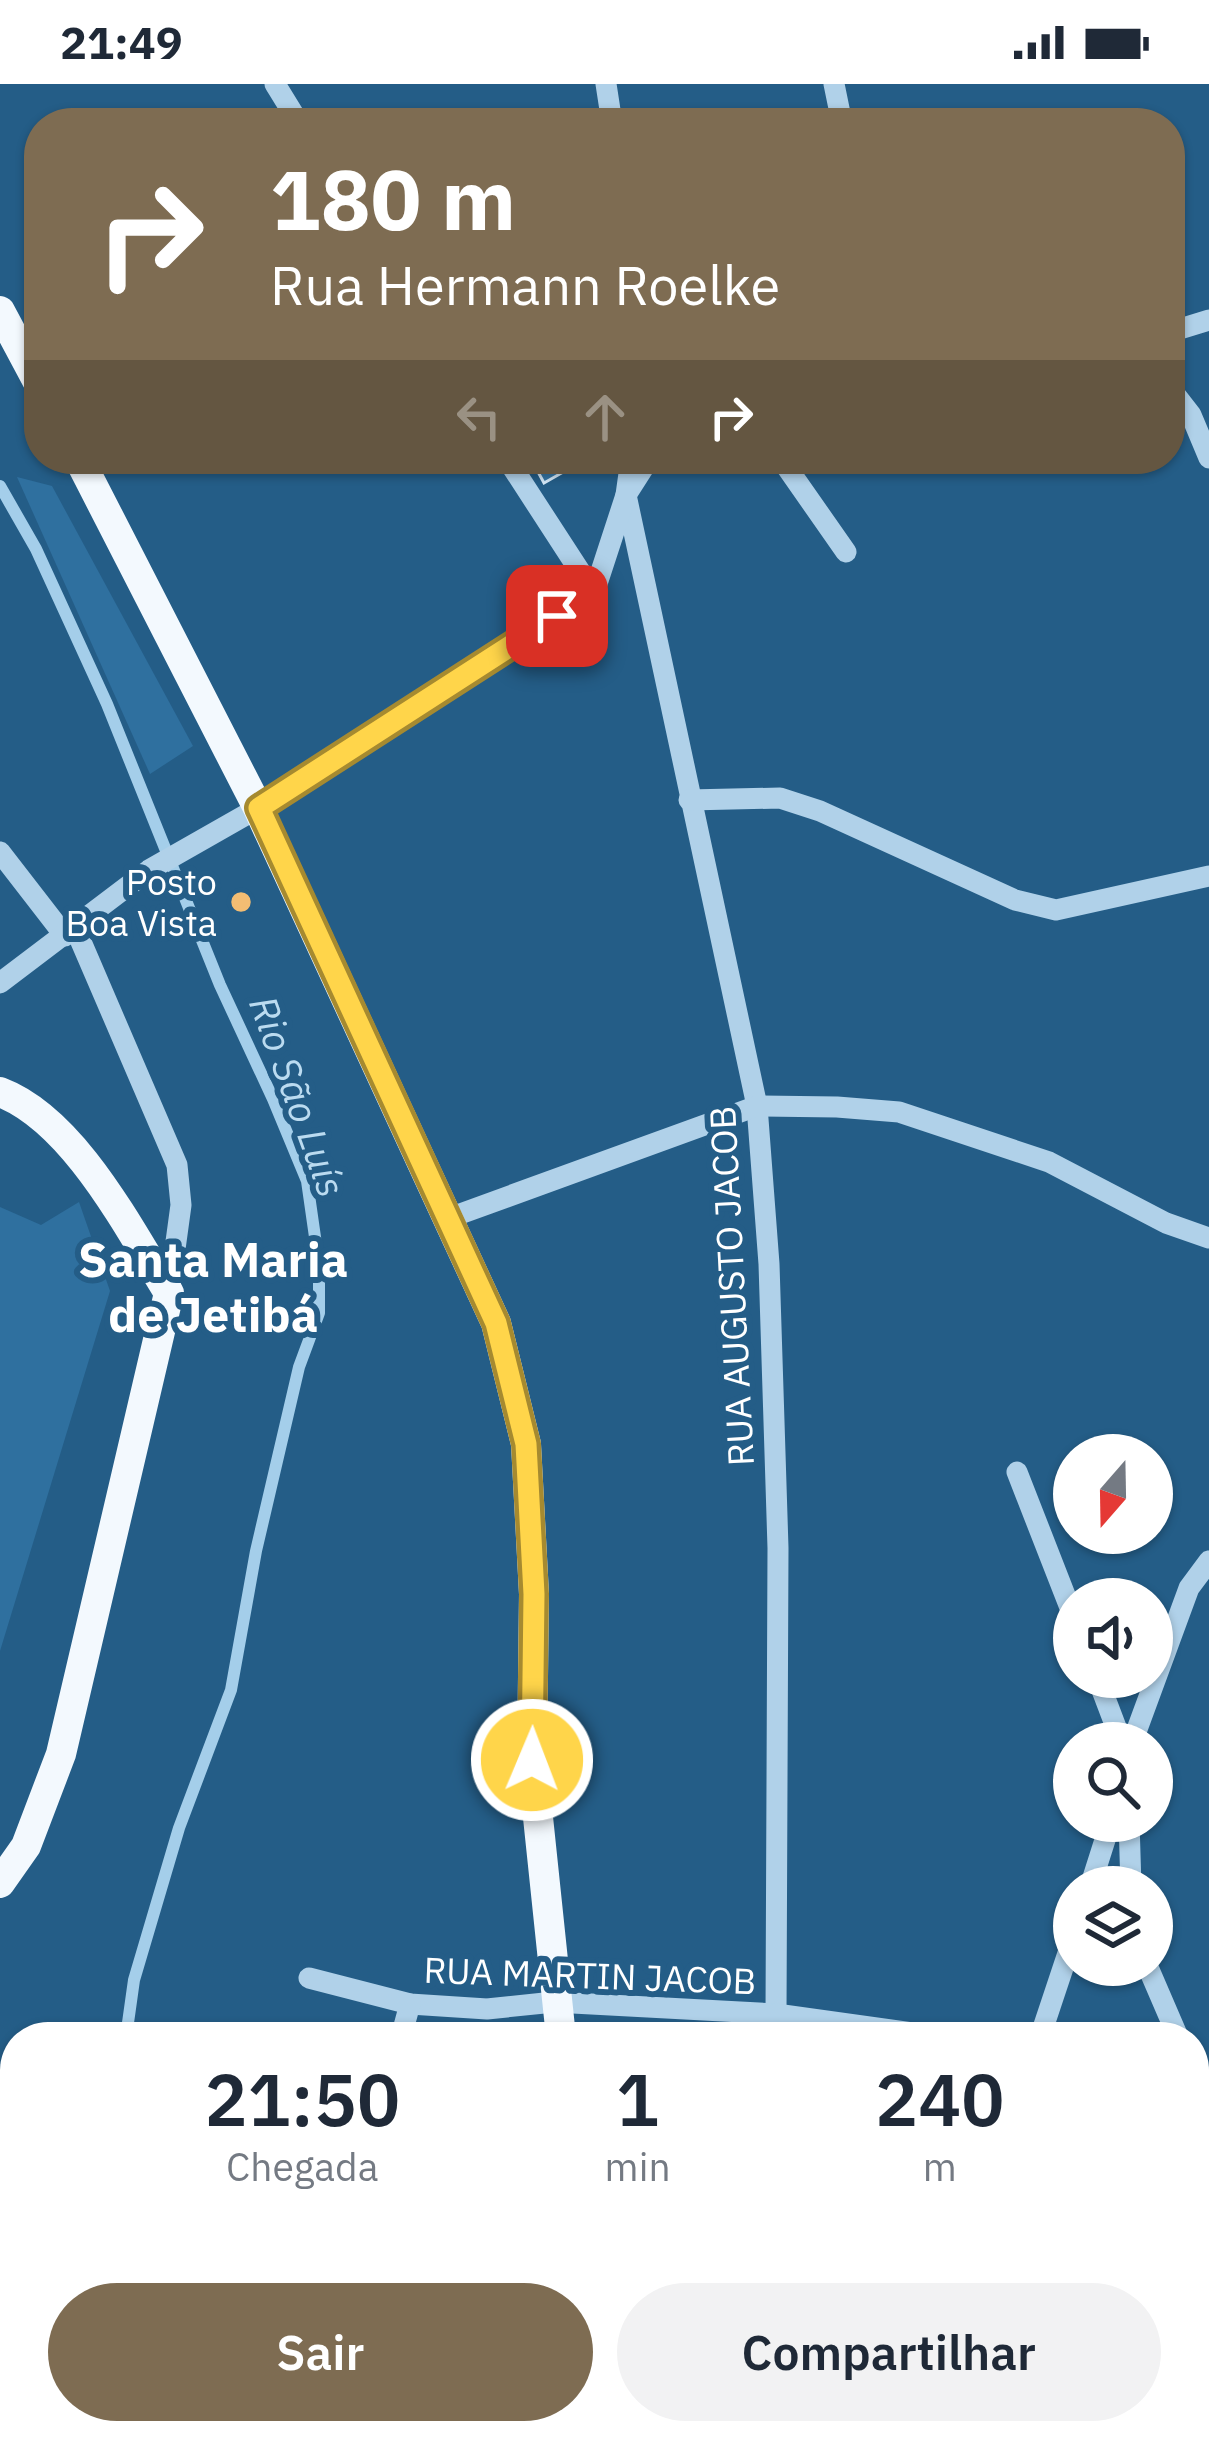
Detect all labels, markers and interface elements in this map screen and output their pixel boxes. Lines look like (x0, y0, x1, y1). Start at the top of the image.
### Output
text: 21:49 (60, 13, 183, 71)
text: 180 m (270, 144, 516, 253)
icon: right (72, 156, 228, 312)
text: Rua Hermann Roelke (270, 250, 780, 320)
icon: left (446, 384, 512, 450)
icon: ahead (572, 384, 638, 450)
icon: right (698, 384, 764, 450)
pin (506, 565, 608, 667)
icon: arrive (524, 583, 590, 649)
place label: Posto Boa Vista (66, 858, 217, 946)
marker: Posto Boa Vista (228, 889, 254, 915)
water label: Rio São Luís (238, 988, 358, 1204)
street label: RUA AUGUSTO JACOB (698, 1105, 764, 1467)
district label: Santa Maria de Jetibá (78, 1228, 348, 1345)
north arrow (1053, 1434, 1173, 1554)
map controls (1053, 1434, 1173, 1986)
button: sound (1053, 1578, 1173, 1698)
position arrow (469, 1697, 595, 1823)
button: search (1053, 1722, 1173, 1842)
button: layers (1053, 1866, 1173, 1986)
street label: RUA MARTIN JACOB (423, 1946, 757, 2004)
text: 21:50 (204, 2052, 400, 2146)
text: 1 (616, 2052, 659, 2146)
text: 240 (875, 2052, 1005, 2146)
text: Chegada (226, 2141, 379, 2192)
text: min (605, 2141, 671, 2192)
text: m (923, 2141, 957, 2192)
button: Sair (48, 2283, 593, 2421)
button: Compartilhar (617, 2283, 1161, 2421)

